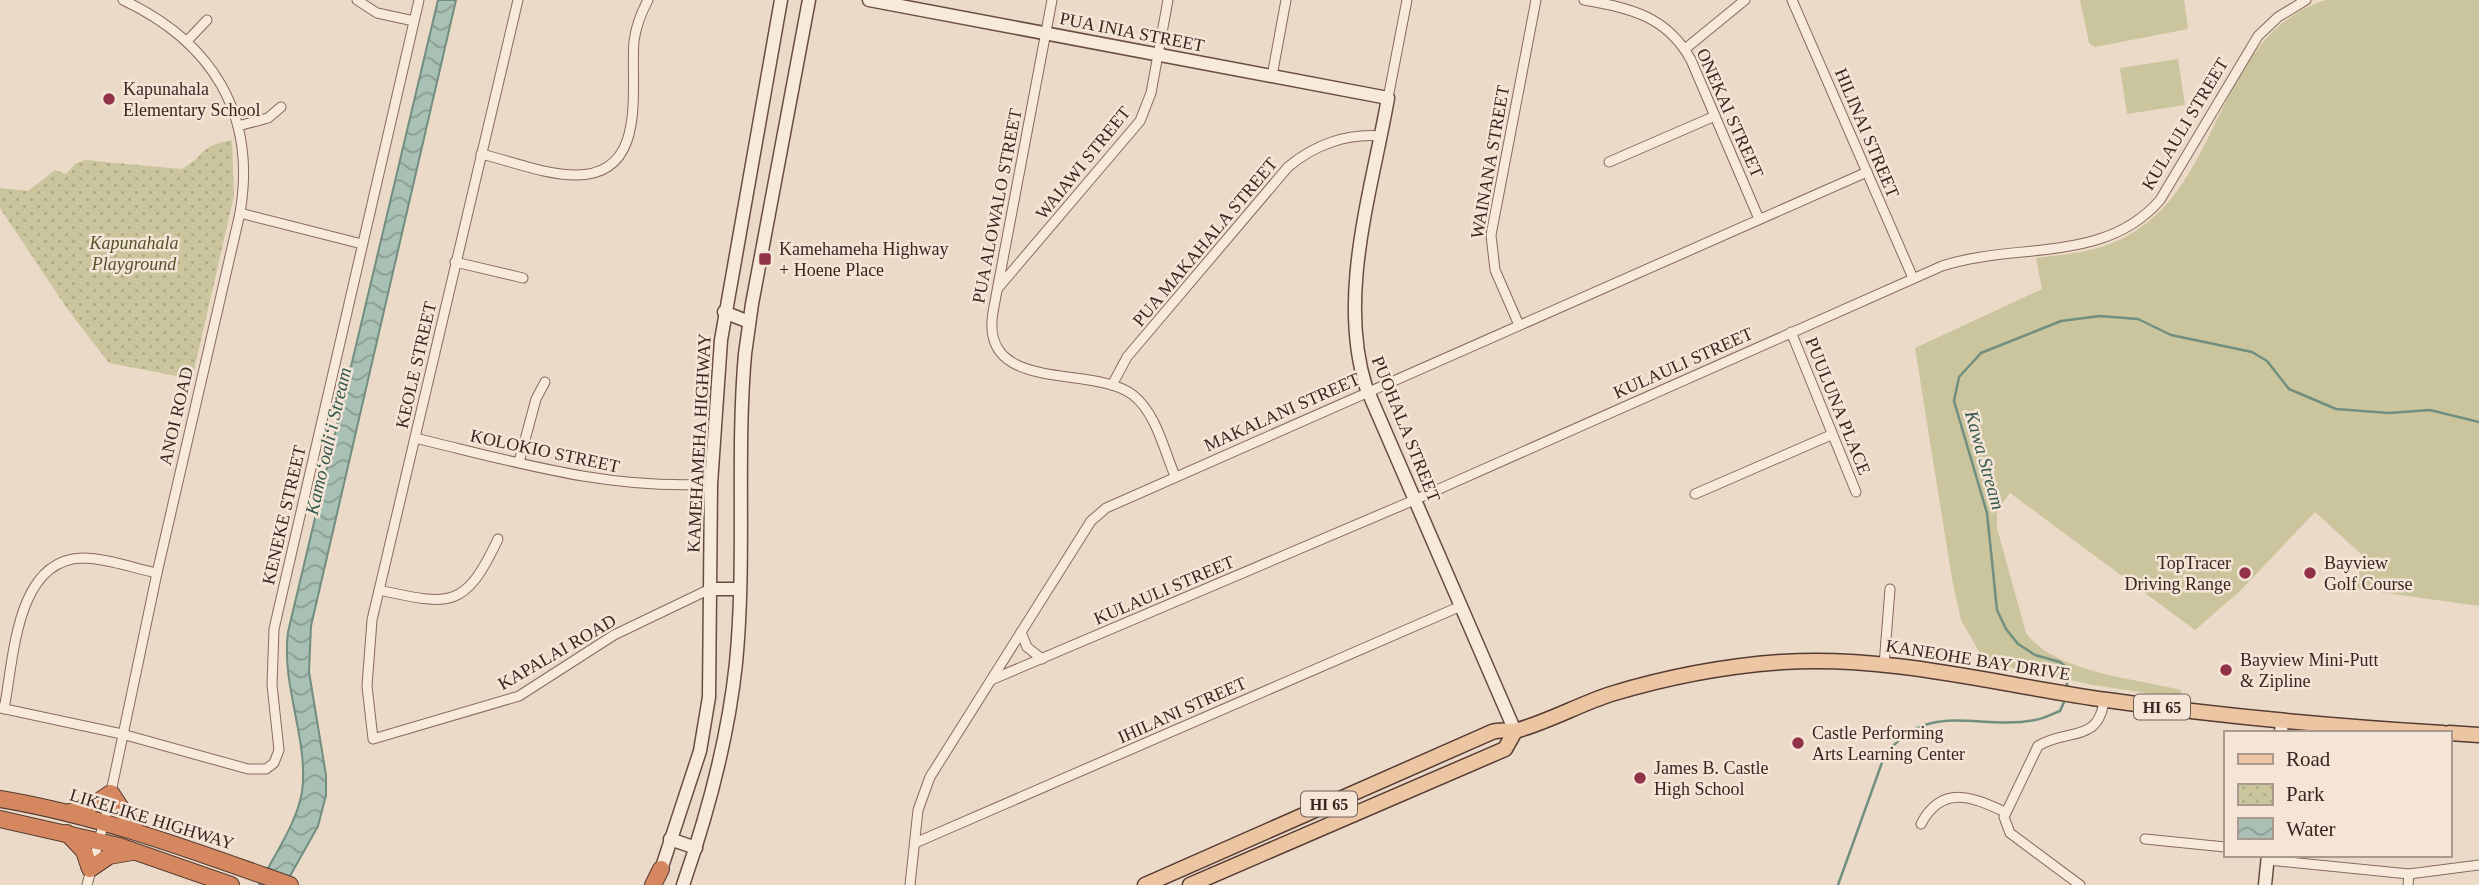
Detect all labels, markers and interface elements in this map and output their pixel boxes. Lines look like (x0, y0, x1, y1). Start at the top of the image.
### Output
street label: PUA INIA STREET (1058, 8, 1206, 56)
street label: ONEKAI STREET (1692, 45, 1768, 181)
street label: KULAULI STREET (2138, 54, 2232, 194)
street label: HILINAI STREET (1831, 65, 1903, 201)
place label: Kapunahala Elementary School (123, 79, 260, 120)
street label: WAINANA STREET (1467, 84, 1513, 240)
marker: Kapunahala Elementary School (101, 91, 117, 107)
street label: WAIAWI STREET (1031, 103, 1135, 223)
street label: PUA ALOWALO STREET (968, 107, 1026, 305)
street label: PUA MAKAHALA STREET (1129, 154, 1281, 330)
park label: Kapunahala Playground (88, 233, 179, 274)
place label: Kamehameha Highway + Hoene Place (779, 239, 948, 280)
marker: Kamehameha Highway + Hoene Place (757, 251, 773, 267)
street label: KEOLE STREET (392, 300, 440, 430)
street label: KULAULI STREET (1610, 323, 1756, 403)
street label: KAMEHAMEHA HIGHWAY (683, 333, 715, 553)
street label: PUULUNA PLACE (1801, 334, 1875, 478)
street label: PUOHALA STREET (1368, 353, 1444, 505)
street label: ANOI ROAD (155, 365, 197, 467)
water label: Kamoʻoaliʻi Stream (301, 365, 355, 518)
street label: MAKALANI STREET (1201, 369, 1363, 455)
water label: Kawa Stream (1961, 407, 2009, 512)
street label: KOLOKIO STREET (468, 425, 622, 477)
street label: KENEKE STREET (258, 443, 310, 587)
street label: KULAULI STREET (1091, 551, 1237, 629)
place label: TopTracer Driving Range (2125, 553, 2231, 594)
place label: Bayview Golf Course (2324, 553, 2413, 594)
marker: TopTracer Driving Range (2237, 565, 2253, 581)
marker: Bayview Golf Course (2302, 565, 2318, 581)
street label: KAPALAI ROAD (494, 610, 620, 694)
street label: KANEOHE BAY DRIVE (1884, 636, 2072, 684)
place label: Bayview Mini-Putt & Zipline (2240, 650, 2379, 691)
marker: Bayview Mini-Putt & Zipline (2218, 662, 2234, 678)
street label: IHILANI STREET (1115, 673, 1249, 747)
road number: HI 65 (2134, 694, 2190, 720)
place label: Castle Performing Arts Learning Center (1812, 723, 1965, 764)
legend (2224, 731, 2451, 857)
marker: Castle Performing Arts Learning Center (1790, 735, 1806, 751)
text: Road (2286, 747, 2331, 771)
place label: James B. Castle High School (1654, 758, 1769, 799)
marker: James B. Castle High School (1632, 770, 1648, 786)
text: Park (2286, 782, 2325, 806)
street label: LIKELIKE HIGHWAY (67, 784, 237, 854)
road number: HI 65 (1301, 792, 1357, 817)
text: Water (2286, 817, 2336, 841)

